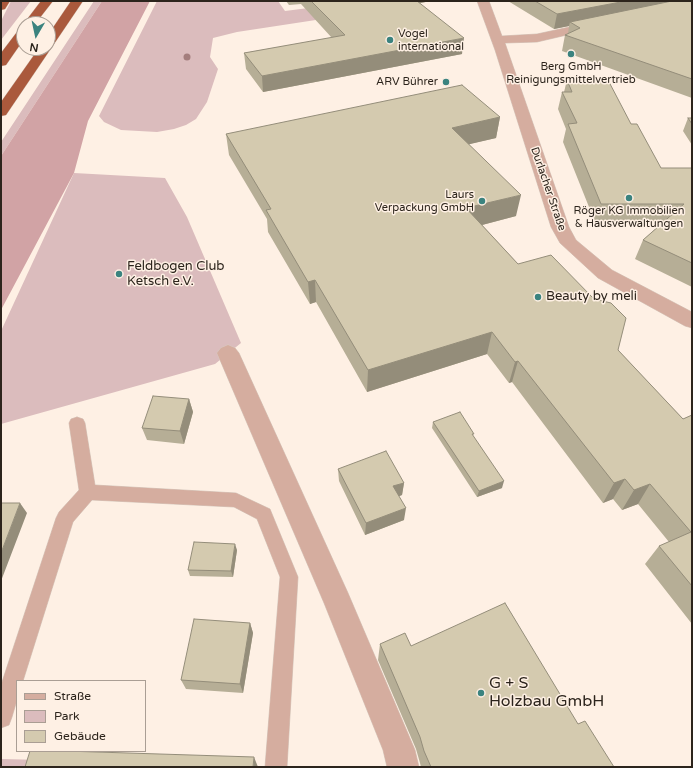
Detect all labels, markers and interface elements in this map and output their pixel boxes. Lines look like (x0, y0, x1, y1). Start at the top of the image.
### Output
north arrow (16, 16, 56, 56)
place label: Vogel international (398, 27, 464, 53)
marker: Vogel international (385, 35, 395, 45)
text: N (29, 40, 40, 54)
marker: Berg GmbH Reinigungsmittelvertrieb (566, 49, 576, 59)
place label: Berg GmbH Reinigungsmittelvertrieb (506, 60, 636, 86)
place label: ARV Bührer (376, 75, 438, 89)
marker: ARV Bührer (441, 77, 451, 87)
street label: Durlacher Straße (527, 145, 569, 233)
place label: Laurs Verpackung GmbH (375, 188, 474, 214)
marker: Röger KG Immobilien & Hausverwaltungen (624, 193, 634, 203)
marker: Laurs Verpackung GmbH (477, 196, 487, 206)
place label: Röger KG Immobilien & Hausverwaltungen (574, 204, 684, 230)
place label: Feldbogen Club Ketsch e.V. (127, 259, 225, 290)
marker: Feldbogen Club Ketsch e.V. (114, 269, 124, 279)
place label: Beauty by meli (546, 289, 637, 305)
marker: Beauty by meli (533, 292, 543, 302)
place label: G + S Holzbau GmbH (489, 674, 604, 712)
legend (16, 680, 146, 752)
marker: G + S Holzbau GmbH (476, 688, 486, 698)
text: Straße (54, 689, 91, 703)
text: Park (54, 709, 80, 723)
text: Gebäude (54, 729, 106, 743)

